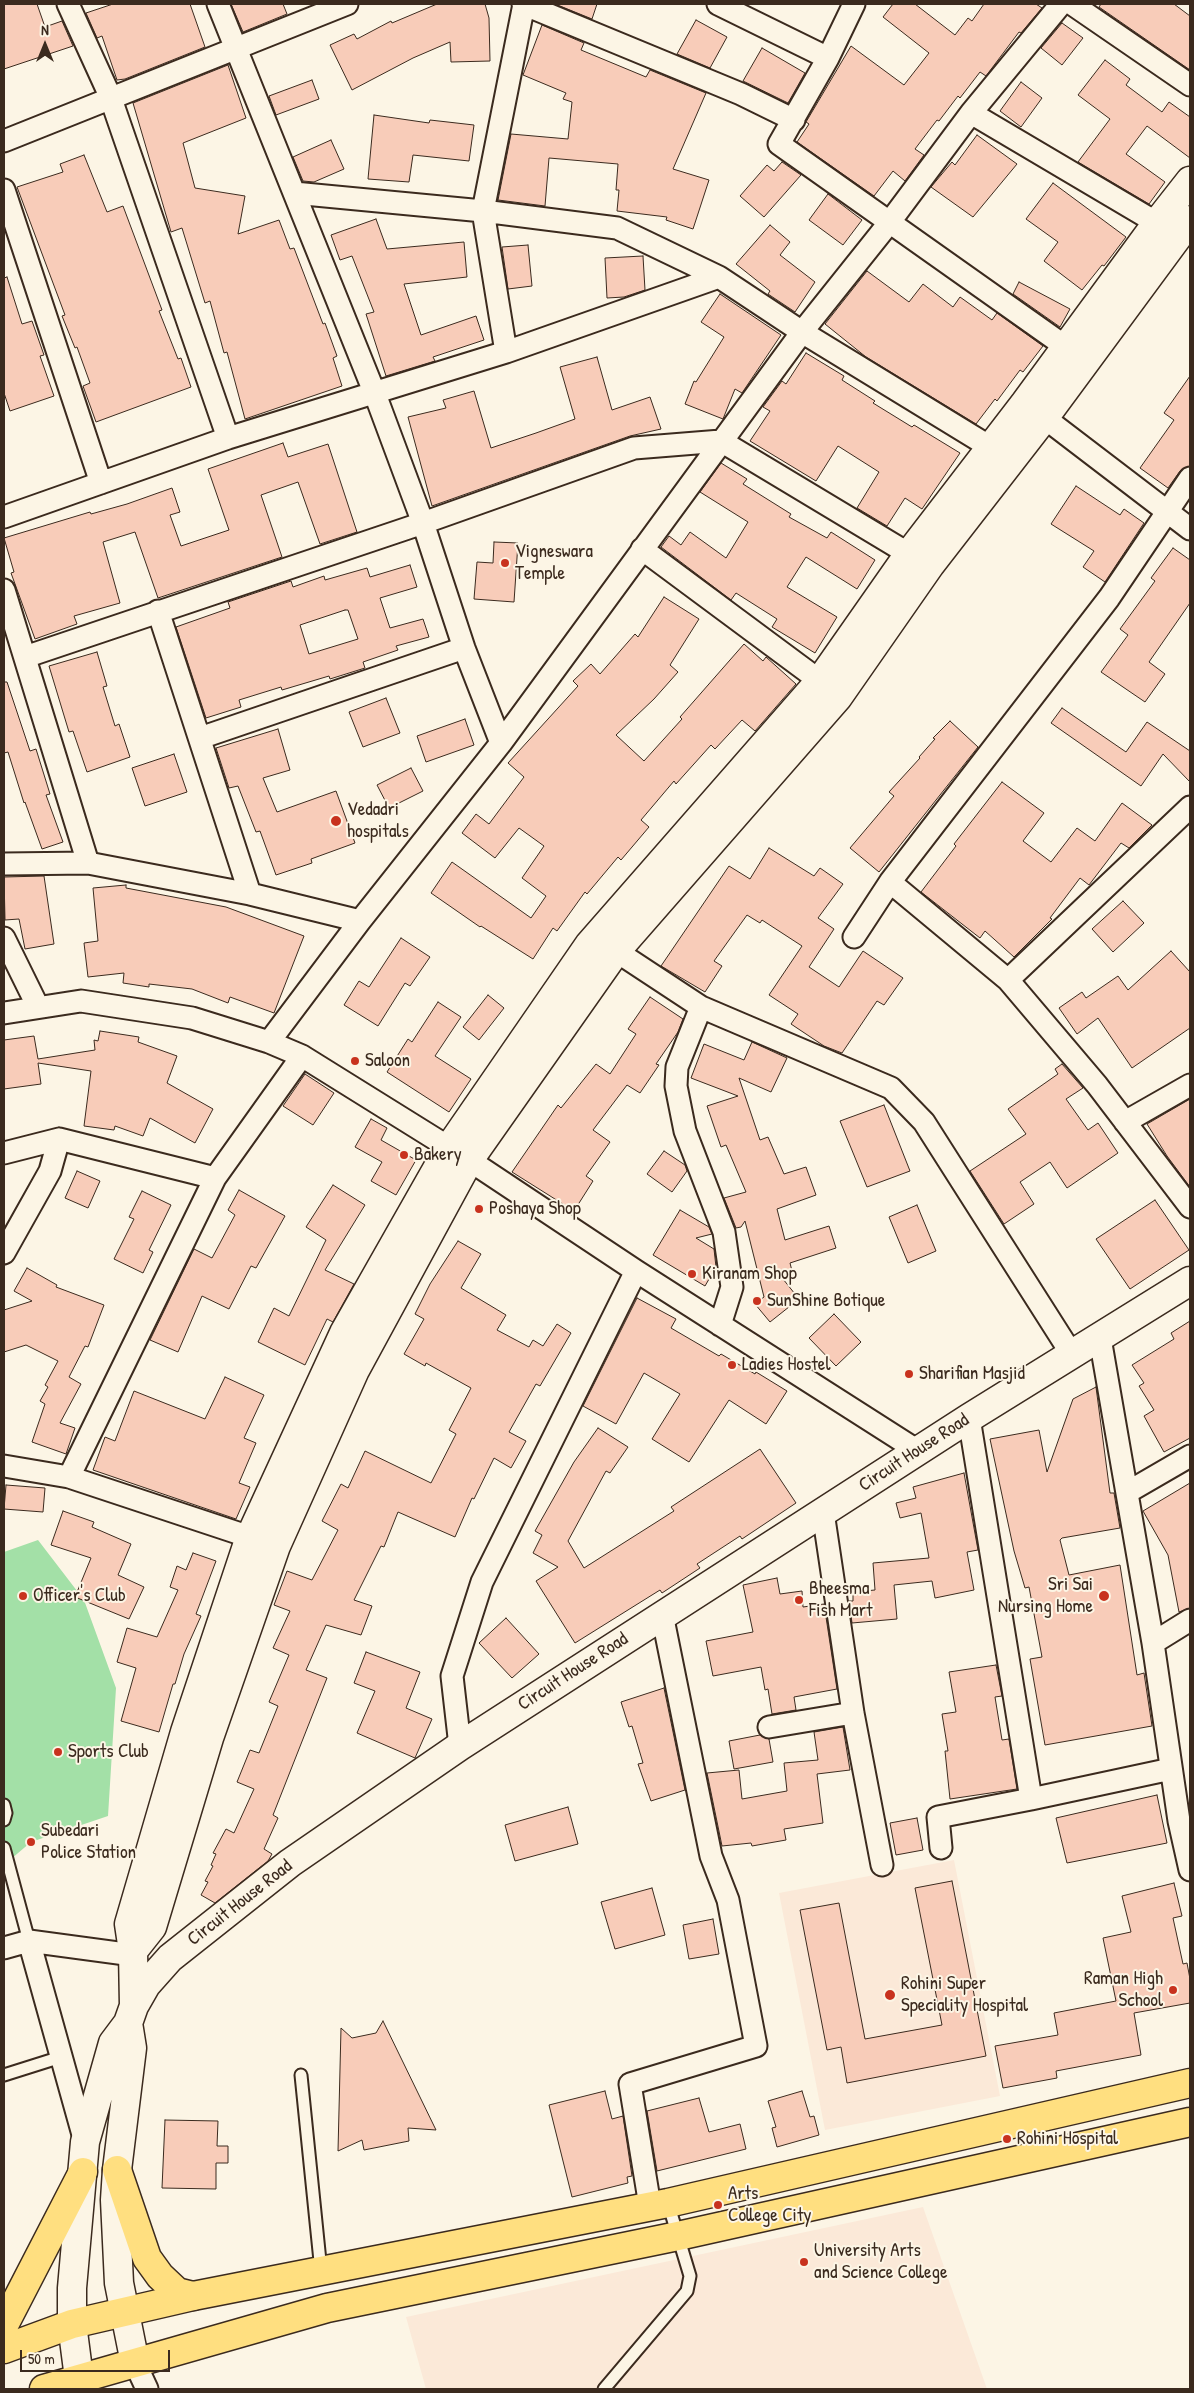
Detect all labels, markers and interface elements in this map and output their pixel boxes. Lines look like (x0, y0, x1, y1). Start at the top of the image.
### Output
north arrow (20, 20, 70, 70)
text: N (41, 20, 49, 39)
place label: Vigneswara Temple (515, 541, 593, 585)
marker: Vigneswara Temple (499, 557, 511, 569)
place label: Vedadri hospitals (347, 799, 409, 843)
marker: Vedadri hospitals (329, 814, 343, 828)
place label: Saloon (365, 1050, 410, 1072)
marker: Saloon (349, 1055, 361, 1067)
place label: Bakery (414, 1144, 462, 1166)
marker: Bakery (398, 1149, 410, 1161)
place label: Poshaya Shop (489, 1198, 581, 1220)
marker: Poshaya Shop (473, 1203, 485, 1215)
place label: Kiranam Shop (702, 1263, 797, 1285)
marker: Kiranam Shop (686, 1268, 698, 1280)
place label: SunShine Botique (767, 1290, 885, 1312)
marker: SunShine Botique (751, 1295, 763, 1307)
place label: Ladies Hostel (742, 1354, 830, 1376)
marker: Ladies Hostel (726, 1359, 738, 1371)
place label: Sharifian Masjid (919, 1363, 1025, 1385)
marker: Sharifian Masjid (903, 1368, 915, 1380)
street label: Circuit House Road (855, 1409, 973, 1497)
place label: Sri Sai Nursing Home (998, 1574, 1093, 1618)
place label: Bheesma Fish Mart (809, 1578, 873, 1622)
place label: Officer's Club (33, 1585, 126, 1607)
marker: Sri Sai Nursing Home (1097, 1589, 1111, 1603)
marker: Officer's Club (17, 1590, 29, 1602)
marker: Bheesma Fish Mart (793, 1594, 805, 1606)
street label: Circuit House Road (514, 1628, 632, 1716)
place label: Sports Club (68, 1741, 149, 1763)
marker: Sports Club (52, 1746, 64, 1758)
place label: Subedari Police Station (41, 1820, 136, 1864)
marker: Subedari Police Station (25, 1836, 37, 1848)
street label: Circuit House Road (183, 1855, 297, 1951)
place label: Raman High School (1084, 1968, 1163, 2012)
place label: Rohini Super Speciality Hospital (901, 1973, 1028, 2017)
marker: Raman High School (1167, 1984, 1179, 1996)
marker: Rohini Super Speciality Hospital (883, 1988, 897, 2002)
place label: Rohini Hospital (1017, 2128, 1118, 2150)
marker: Rohini Hospital (1001, 2133, 1013, 2145)
place label: Arts College City (728, 2183, 811, 2227)
marker: Arts College City (712, 2199, 724, 2211)
place label: University Arts and Science College (814, 2240, 947, 2284)
marker: University Arts and Science College (798, 2256, 810, 2268)
scale bar (22, 2340, 172, 2372)
text: 50 m (28, 2348, 55, 2369)

